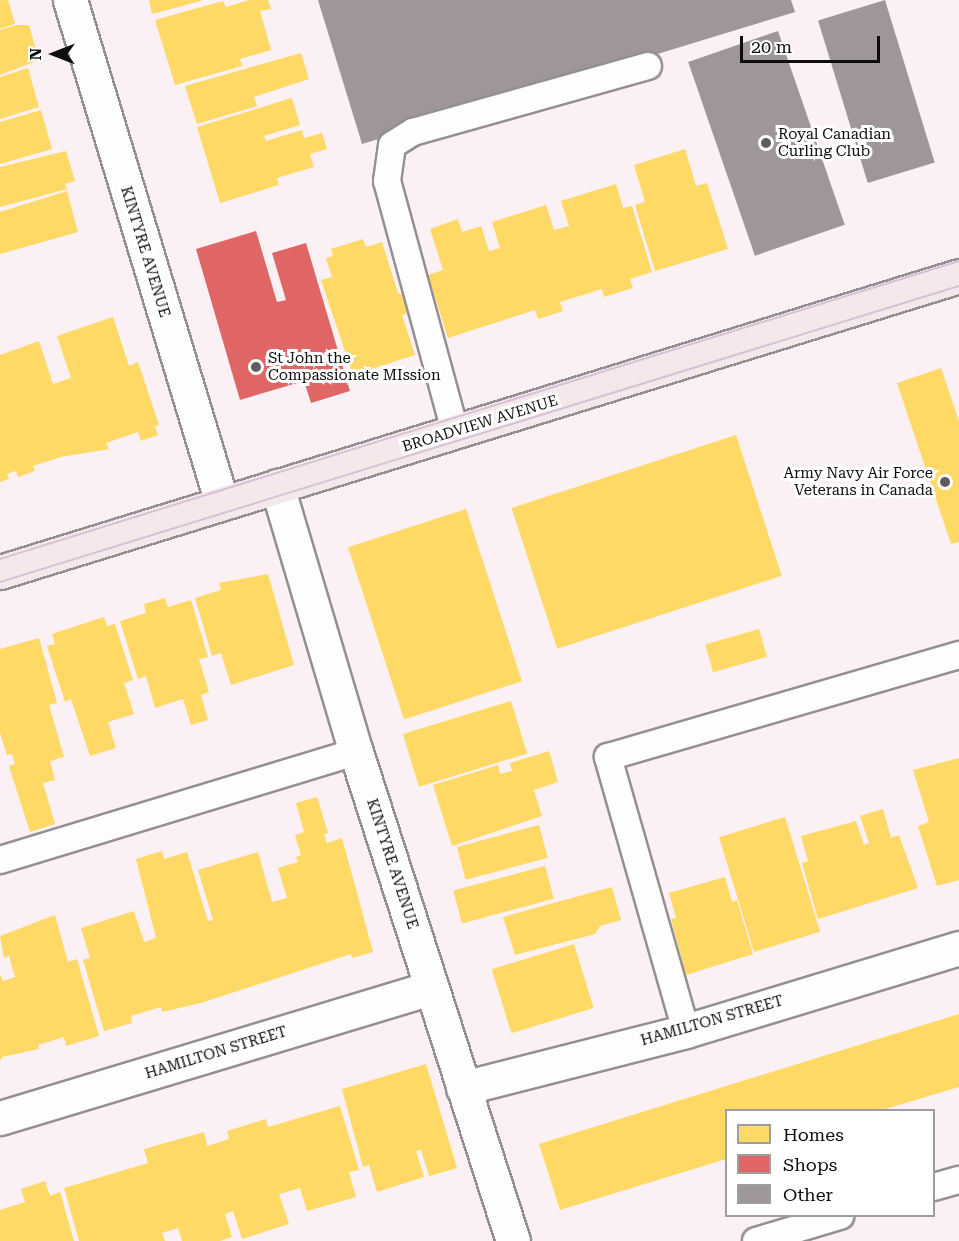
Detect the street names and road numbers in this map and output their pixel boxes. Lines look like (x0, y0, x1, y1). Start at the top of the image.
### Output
street label: KINTYRE AVENUE (116, 184, 174, 320)
street label: BROADVIEW AVENUE (400, 392, 560, 456)
street label: KINTYRE AVENUE (362, 796, 422, 932)
street label: HAMILTON STREET (639, 992, 785, 1050)
street label: HAMILTON STREET (143, 1023, 289, 1083)

